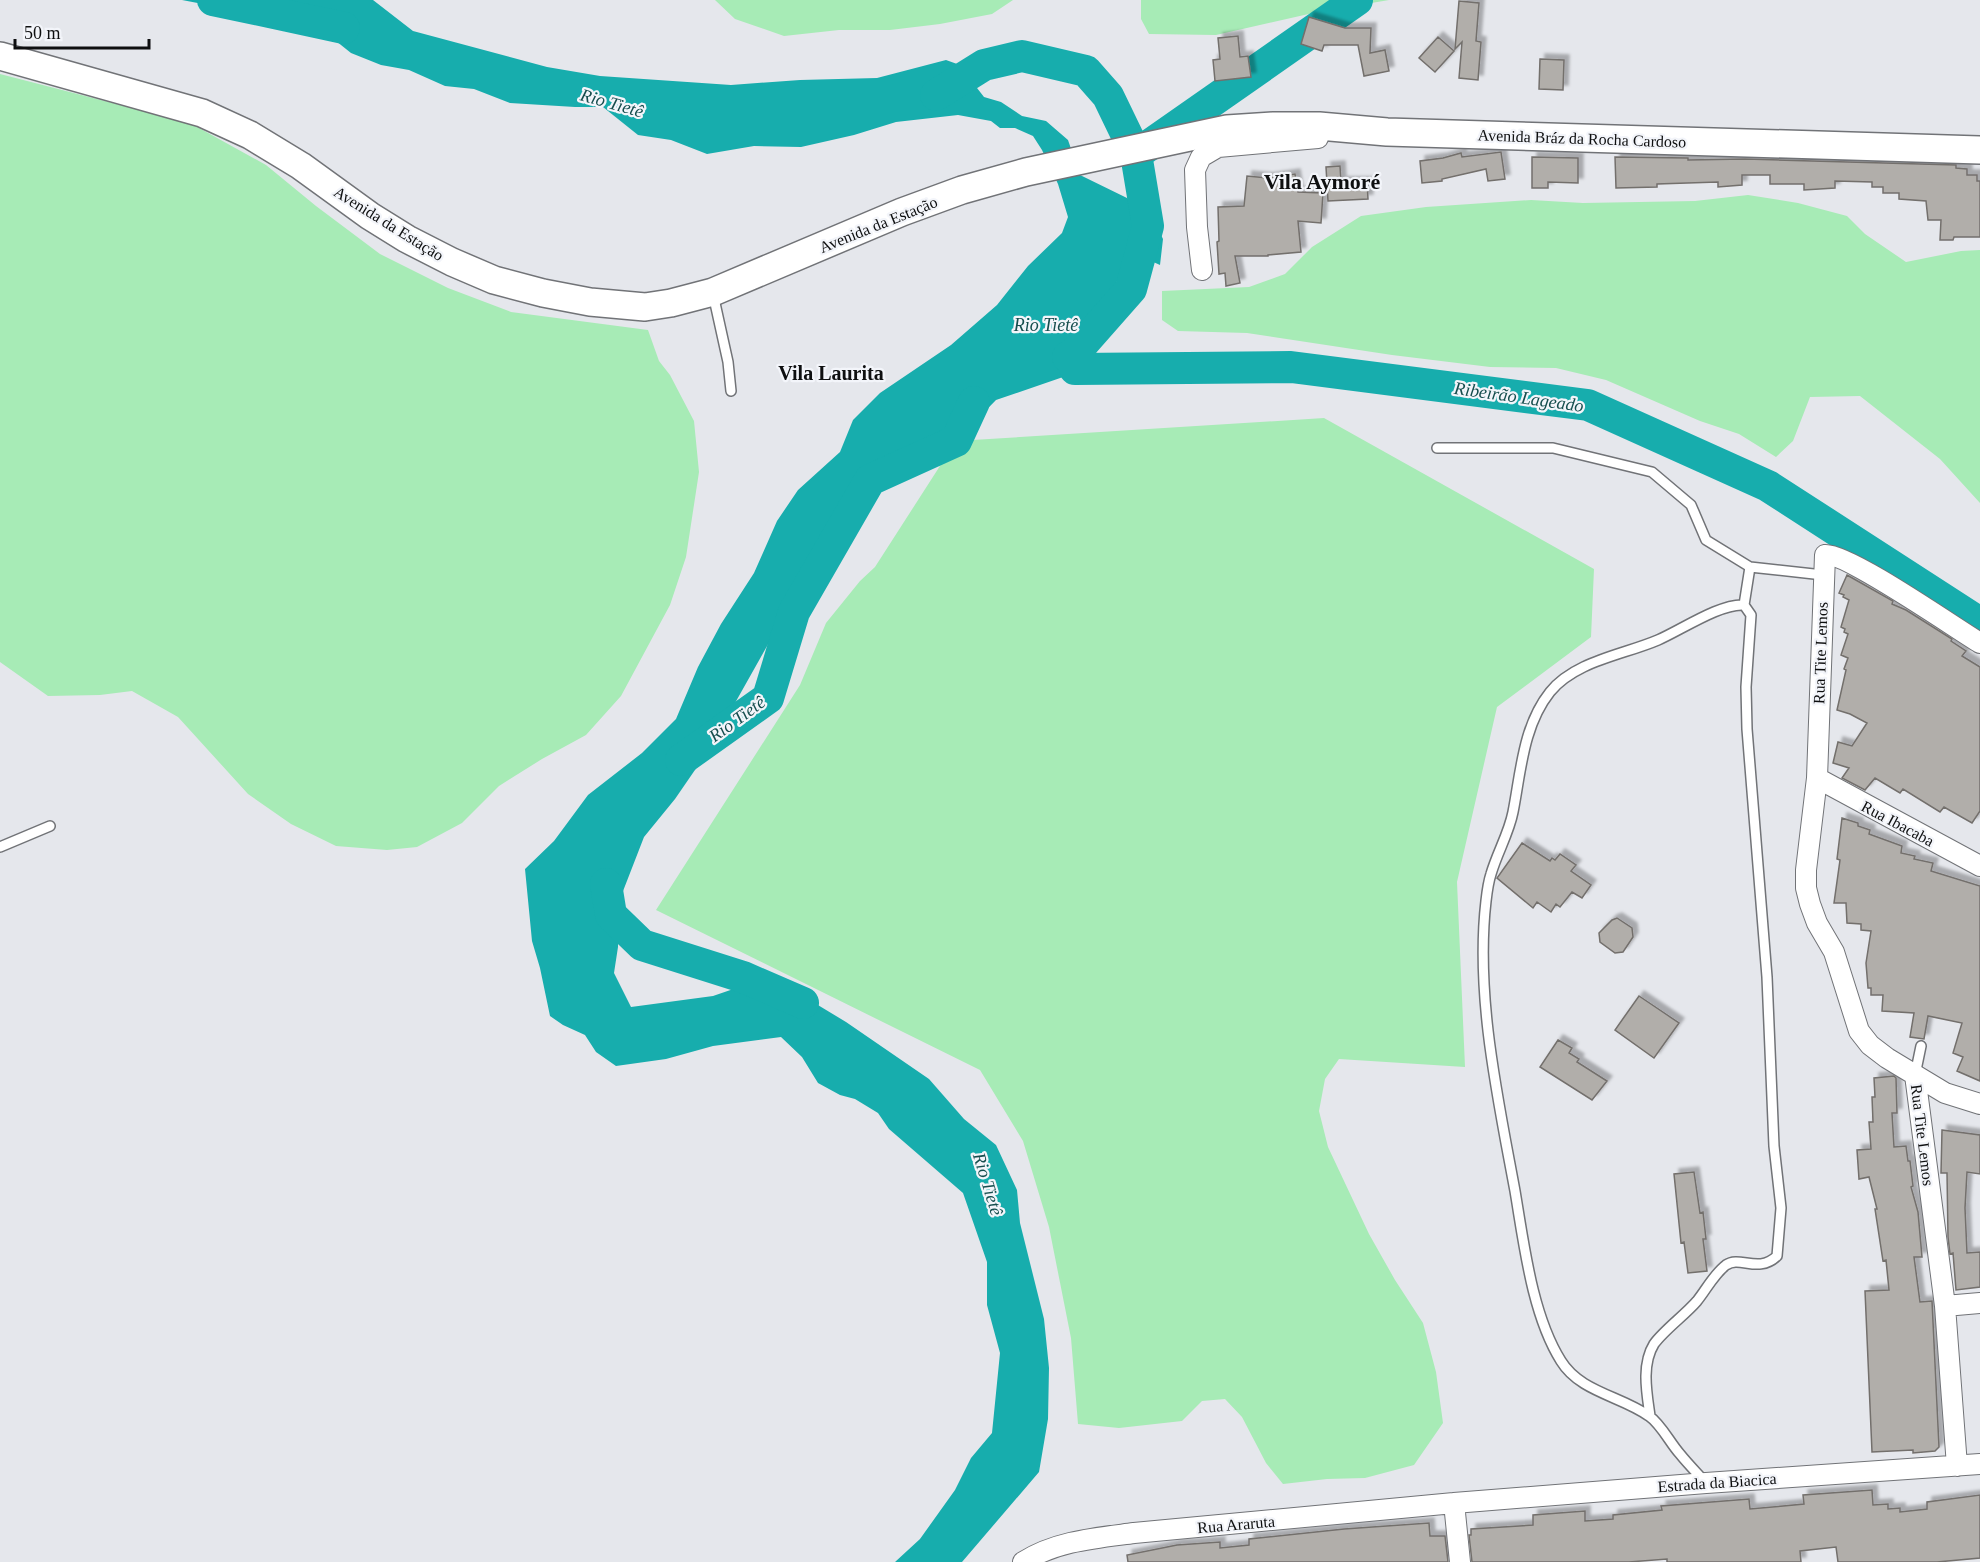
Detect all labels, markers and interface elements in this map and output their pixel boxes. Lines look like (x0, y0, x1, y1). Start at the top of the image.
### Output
scale bar (15, 12, 148, 50)
text: 50 m (24, 23, 61, 43)
water label: Rio Tietê (577, 84, 646, 122)
street label: Avenida Bráz da Rocha Cardoso (1477, 126, 1686, 151)
district label: Vila Aymoré (1264, 169, 1381, 194)
street label: Avenida da Estação (330, 183, 447, 265)
street label: Avenida da Estação (817, 193, 940, 257)
water label: Rio Tietê (1013, 315, 1078, 335)
district label: Vila Laurita (778, 362, 884, 384)
water label: Ribeirão Lageado (1452, 378, 1585, 416)
street label: Rua Tite Lemos (1810, 602, 1831, 704)
water label: Rio Tietê (704, 692, 769, 747)
street label: Rua Ibacaba (1859, 797, 1937, 850)
street label: Rua Tite Lemos (1908, 1083, 1937, 1187)
water label: Rio Tietê (969, 1149, 1007, 1218)
street label: Estrada da Biacica (1657, 1470, 1777, 1495)
street label: Rua Araruta (1197, 1513, 1276, 1536)

